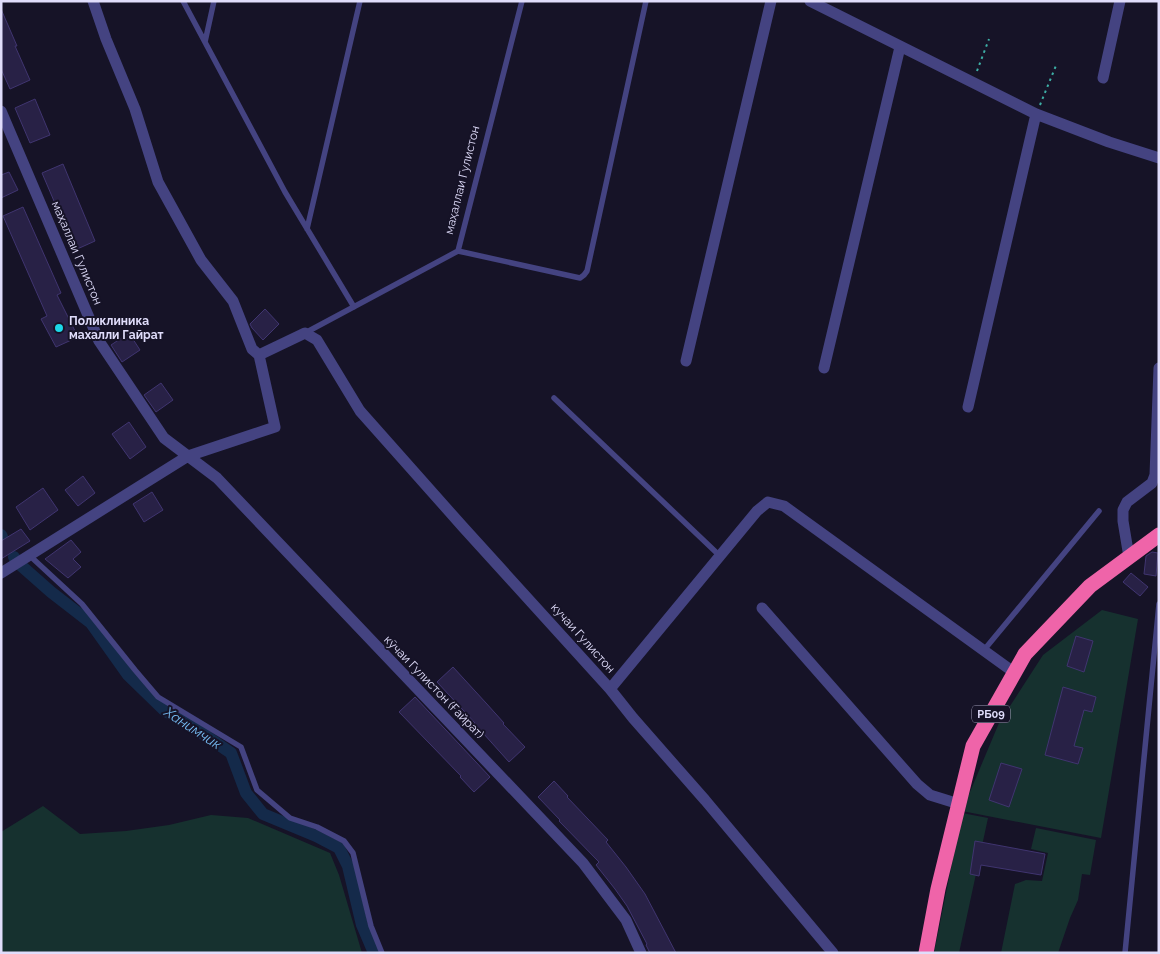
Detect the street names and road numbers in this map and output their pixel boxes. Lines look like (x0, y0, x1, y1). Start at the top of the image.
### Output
street label: маҳаллаи Гулистон (442, 124, 482, 236)
street label: маҳаллаи Гулистон (49, 199, 105, 307)
street label: кучаи Гулистон (548, 600, 618, 676)
street label: кӯчаи Гулистон (Ғайрат) (381, 633, 487, 741)
road number: РБ09 (972, 706, 1010, 722)

